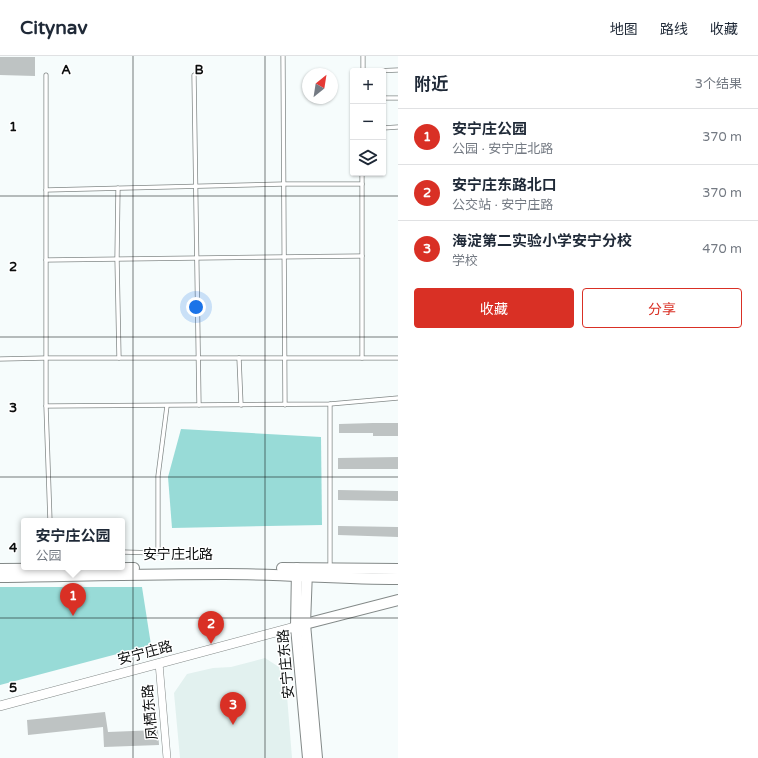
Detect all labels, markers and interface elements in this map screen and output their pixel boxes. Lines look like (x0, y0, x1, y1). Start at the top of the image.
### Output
text: Citynav (20, 17, 87, 39)
text: 地图 (610, 21, 638, 38)
text: 路线 (660, 21, 688, 38)
text: 收藏 (710, 21, 738, 38)
text: A (61, 62, 71, 78)
text: B (194, 62, 204, 78)
north arrow (302, 68, 338, 104)
map controls (350, 68, 386, 176)
button: + (350, 68, 386, 104)
text: 附近 (414, 74, 448, 95)
text: 3个结果 (695, 76, 742, 92)
button: − (350, 104, 386, 140)
text: 1 (9, 119, 17, 135)
text: 安宁庄公园 (452, 120, 527, 138)
text: 1 (423, 129, 431, 145)
text: 370 m (702, 129, 742, 145)
button: layers (350, 140, 386, 176)
text: 公园 · 安宁庄北路 (452, 141, 553, 157)
text: 安宁庄东路北口 (452, 176, 557, 194)
text: 2 (423, 185, 431, 201)
text: 370 m (702, 185, 742, 201)
text: 公交站 · 安宁庄路 (452, 197, 553, 213)
text: 海淀第二实验小学安宁分校 (452, 232, 632, 250)
text: 3 (423, 241, 431, 257)
text: 470 m (702, 241, 742, 257)
text: 学校 (452, 253, 478, 269)
text: 2 (9, 259, 17, 275)
button: 收藏 (414, 288, 574, 328)
button: 分享 (582, 288, 742, 328)
your location (186, 297, 206, 317)
text: 3 (9, 400, 17, 416)
popup (21, 518, 125, 570)
text: 安宁庄公园 (35, 527, 111, 545)
text: 4 (9, 540, 18, 556)
street label: 安宁庄北路 (143, 546, 213, 563)
text: 公园 (35, 548, 62, 564)
pin: 1 (60, 583, 86, 616)
pin: 2 (198, 611, 224, 644)
street label: 安宁庄东路 (274, 628, 298, 700)
street label: 安宁庄路 (116, 638, 174, 668)
text: 5 (9, 680, 17, 696)
street label: 凤栖东路 (139, 683, 161, 741)
pin: 3 (220, 692, 246, 725)

